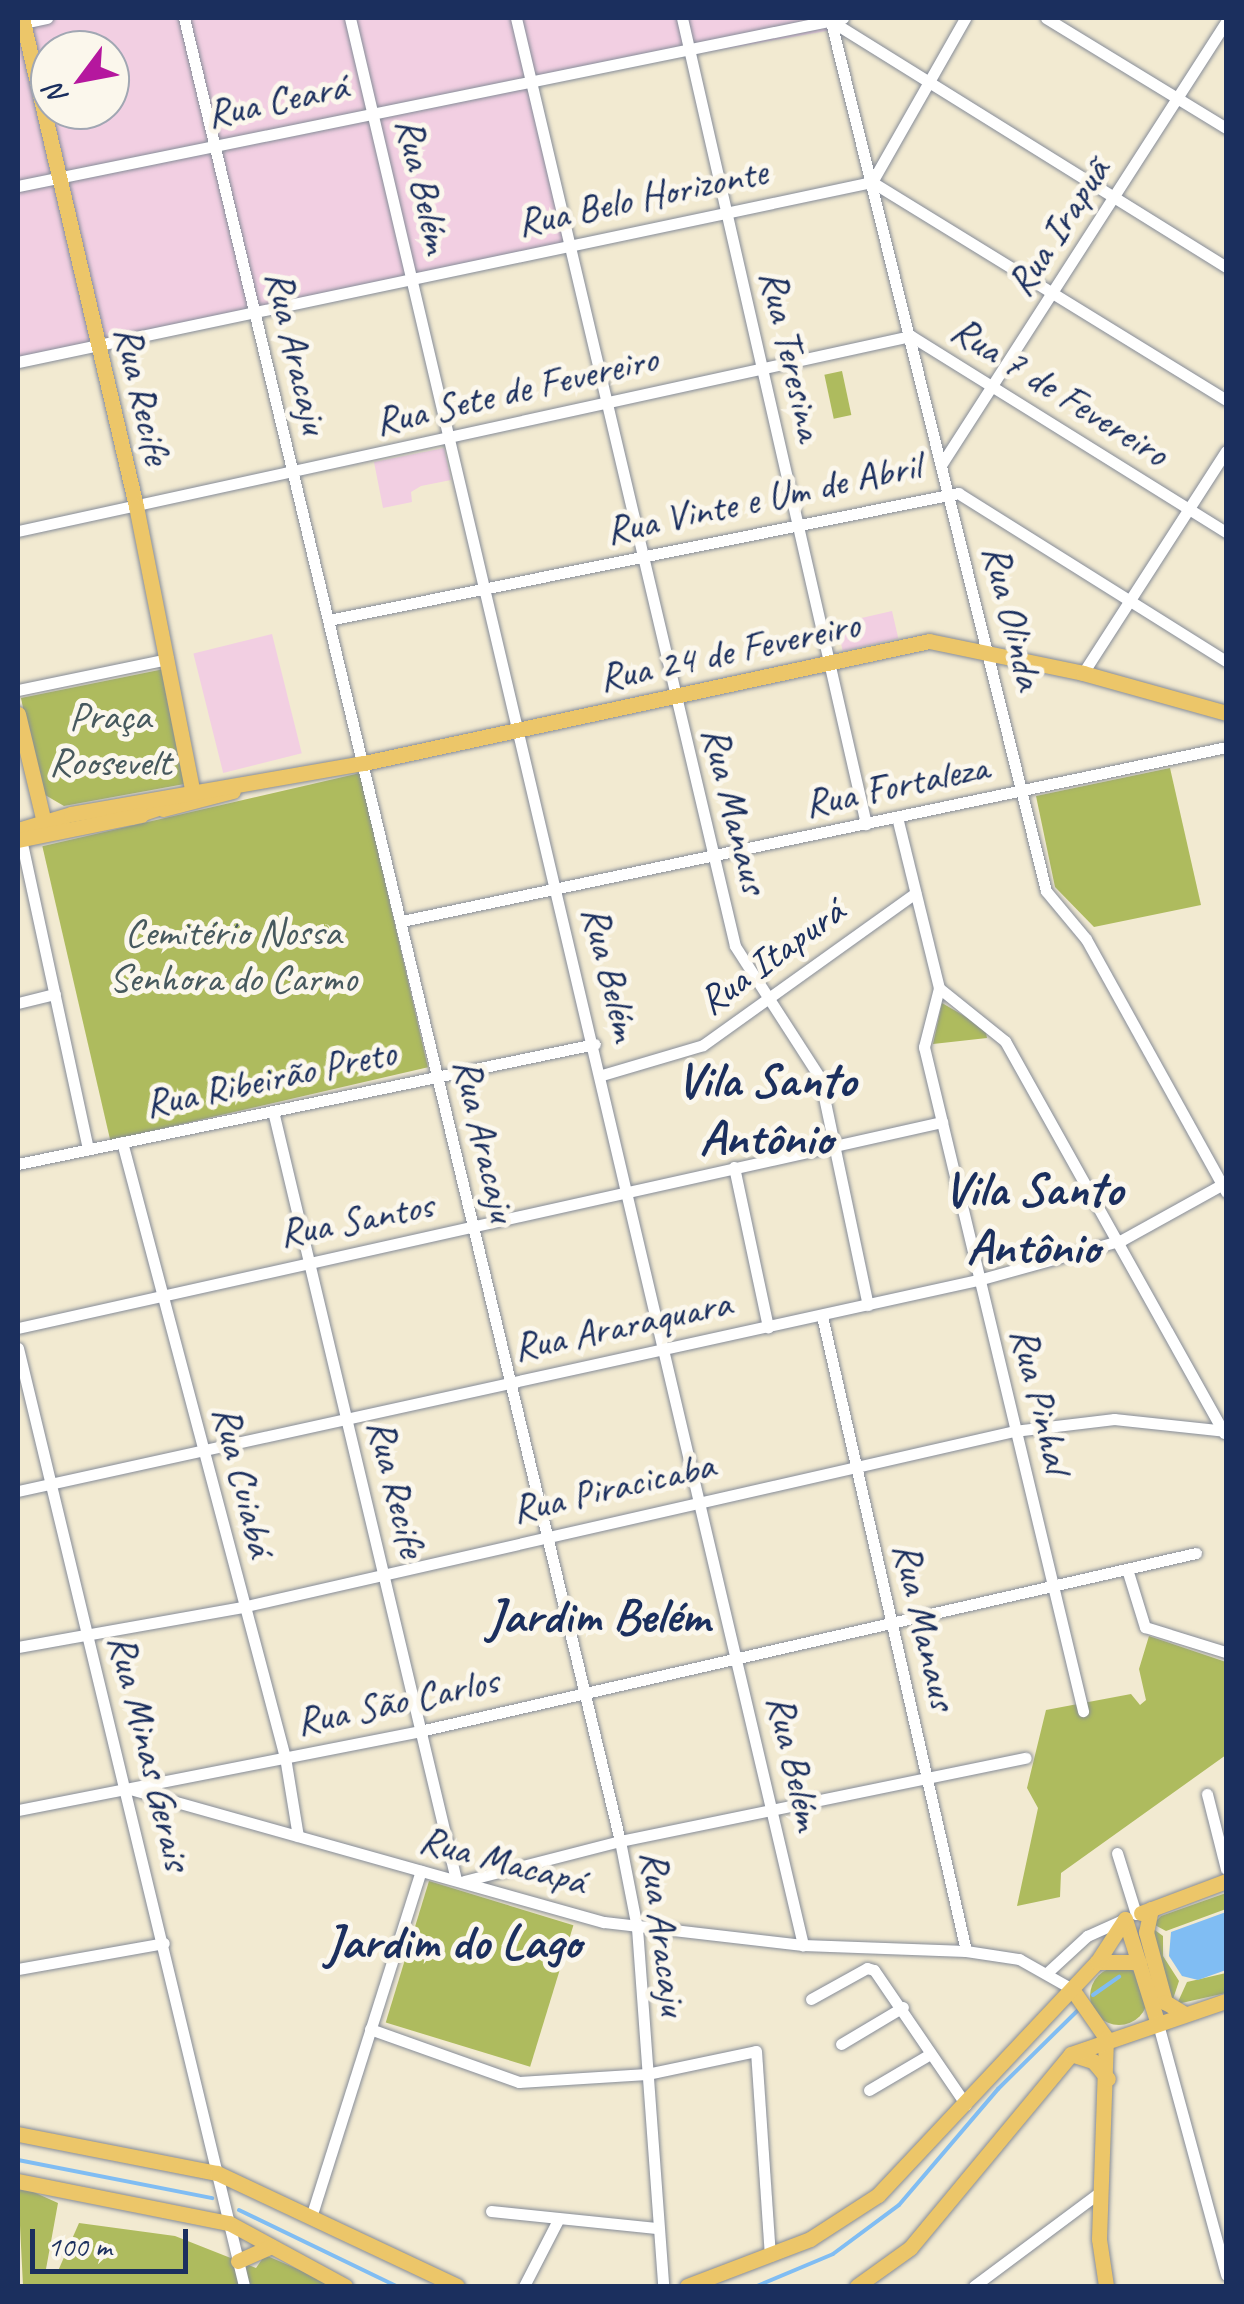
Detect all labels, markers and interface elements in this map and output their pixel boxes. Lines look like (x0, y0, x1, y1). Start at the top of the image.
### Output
north arrow (30, 30, 130, 130)
street label: Rua Ceará (203, 62, 351, 138)
text: N (36, 78, 75, 112)
street label: Rua Belém (385, 113, 463, 257)
street label: Rua Belo Horizonte (512, 147, 772, 247)
street label: Rua Irapuã (996, 149, 1120, 305)
street label: Rua Aracaju (255, 266, 339, 438)
street label: Rua Teresina (749, 266, 835, 444)
street label: Rua 7 de Fevereiro (943, 305, 1177, 477)
street label: Rua Recife (104, 321, 182, 469)
street label: Rua Sete de Fevereiro (371, 334, 661, 446)
street label: Rua Vinte e Um de Abril (601, 441, 925, 555)
street label: Rua Olinda (972, 541, 1054, 693)
street label: Rua 24 de Fevereiro (594, 600, 864, 702)
park label: Praça Roosevelt (49, 692, 171, 786)
street label: Rua Manaus (691, 722, 779, 898)
street label: Rua Fortaleza (800, 742, 992, 828)
street label: Rua Itapurá (688, 887, 854, 1025)
street label: Rua Belém (571, 901, 651, 1045)
park label: Cemitério Nossa Senhora do Carmo (107, 908, 359, 1002)
street label: Rua Ribeirão Preto (139, 1028, 401, 1128)
district label: Vila Santo Antônio (676, 1049, 856, 1166)
street label: Rua Aracaju (443, 1054, 527, 1226)
district label: Vila Santo Antônio (943, 1158, 1123, 1276)
street label: Rua Santos (275, 1181, 437, 1257)
street label: Rua Araraquara (509, 1279, 735, 1371)
street label: Rua Pinhal (1000, 1323, 1082, 1477)
street label: Rua Cuiabá (202, 1401, 286, 1561)
street label: Rua Recife (357, 1414, 437, 1562)
street label: Rua Piracicaba (508, 1441, 718, 1533)
street label: Rua Manaus (883, 1538, 967, 1714)
district label: Jardim Belém (487, 1586, 709, 1646)
street label: Rua Minas Gerais (98, 1630, 202, 1874)
street label: Rua São Carlos (291, 1656, 503, 1746)
street label: Rua Belém (756, 1690, 834, 1834)
street label: Rua Macapá (415, 1815, 591, 1905)
street label: Rua Aracaju (630, 1848, 698, 2018)
district label: Jardim do Lago (325, 1912, 581, 1972)
scale bar (35, 2209, 192, 2271)
text: 100 m (47, 2227, 112, 2265)

